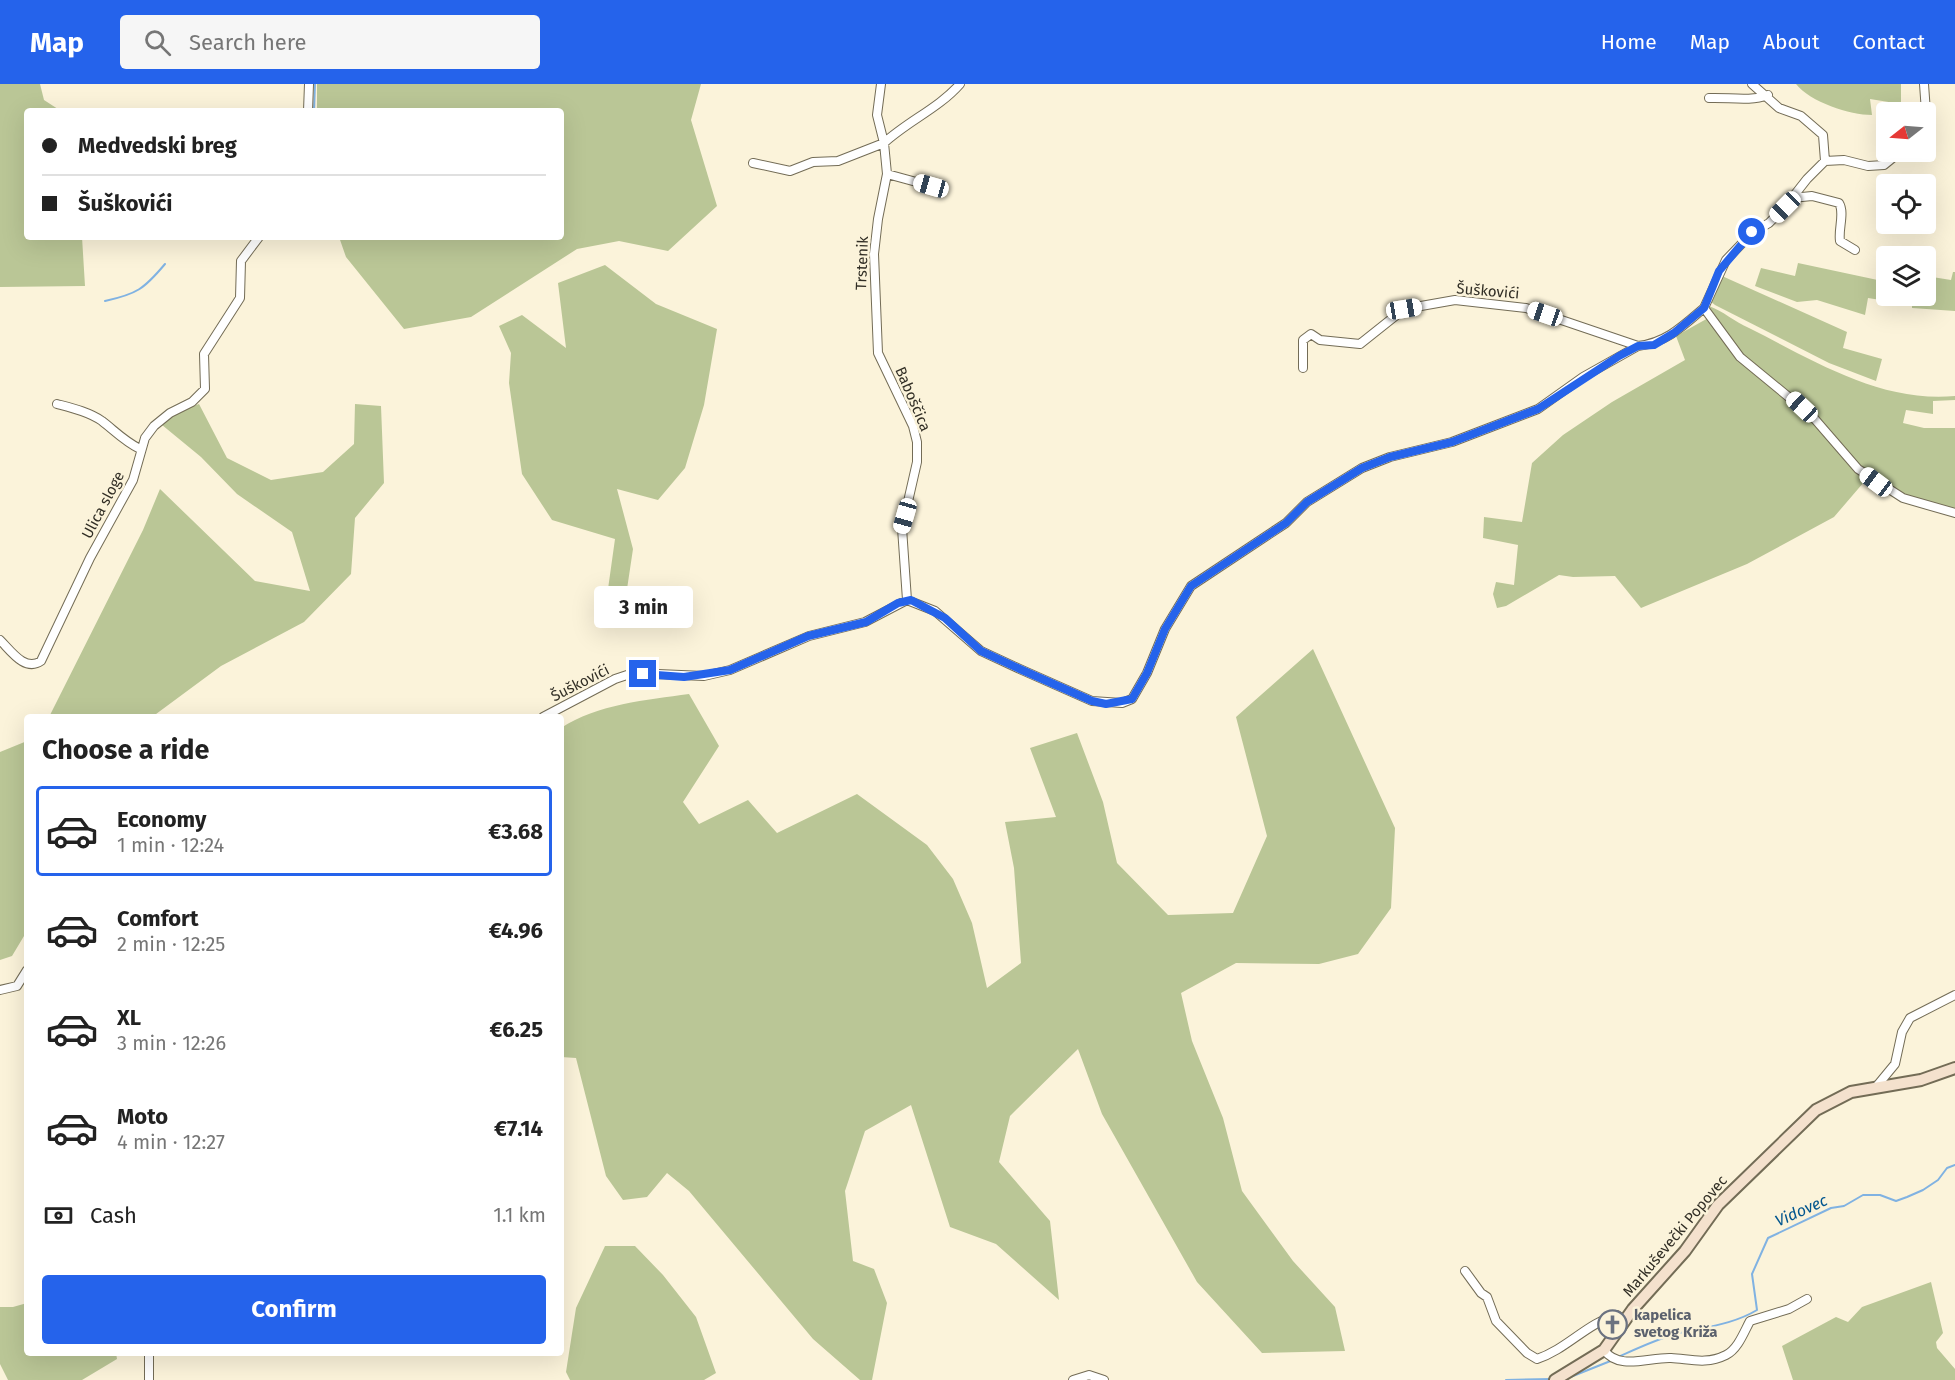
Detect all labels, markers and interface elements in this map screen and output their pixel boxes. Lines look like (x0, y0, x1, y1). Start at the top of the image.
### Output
search box (120, 15, 540, 69)
text: Map (30, 26, 84, 59)
icon: search (141, 26, 174, 59)
text: Search here (189, 29, 307, 56)
text: Home (1601, 29, 1657, 55)
text: Map (1690, 29, 1730, 55)
text: About (1763, 29, 1820, 55)
text: Contact (1853, 29, 1925, 55)
north arrow (1876, 102, 1936, 162)
map controls (1876, 102, 1936, 306)
text: Medvedski breg (78, 132, 237, 159)
car (911, 172, 951, 200)
button: locate (1876, 174, 1936, 234)
car (1766, 188, 1804, 226)
text: Šuškovići (78, 190, 173, 217)
route start (1738, 218, 1765, 245)
street label: Trstenik (852, 235, 872, 290)
button: layers (1876, 246, 1936, 306)
street label: Šuškovići (1456, 279, 1520, 303)
car (1385, 297, 1423, 321)
car (1525, 300, 1565, 328)
street label: Baboščica (891, 364, 935, 434)
car (1783, 388, 1821, 426)
car (1856, 464, 1896, 500)
street label: Ulica sloge (78, 468, 128, 542)
car (891, 496, 919, 536)
callout: 3 min (594, 587, 692, 629)
text: 3 min (619, 595, 668, 619)
route end (629, 660, 656, 687)
street label: Šuškovići (548, 661, 612, 705)
text: Choose a ride (42, 734, 209, 766)
icon: car (45, 804, 99, 858)
text: Economy (117, 806, 206, 833)
text: €3.68 (488, 818, 543, 845)
text: 1 min · 12:24 (117, 833, 224, 857)
icon: car (45, 903, 99, 957)
text: Comfort (117, 905, 198, 932)
text: €4.96 (489, 917, 543, 944)
text: 2 min · 12:25 (117, 932, 225, 956)
icon: car (45, 1002, 99, 1056)
text: XL (117, 1004, 141, 1031)
text: €6.25 (490, 1016, 543, 1043)
text: 3 min · 12:26 (117, 1031, 226, 1055)
icon: car (45, 1101, 99, 1155)
text: Moto (117, 1103, 168, 1130)
text: €7.14 (494, 1115, 543, 1142)
text: 4 min · 12:27 (117, 1130, 225, 1154)
street label: Markuševečki Popovec (1619, 1172, 1731, 1300)
water label: Vidovec (1772, 1190, 1831, 1230)
icon: cash (42, 1199, 75, 1232)
text: Cash (90, 1202, 137, 1229)
text: 1.1 km (493, 1203, 546, 1227)
button: Confirm (42, 1275, 546, 1344)
place label: kapelica svetog Križa (1634, 1306, 1718, 1341)
church icon: kapelica svetog Križa (1597, 1308, 1629, 1340)

